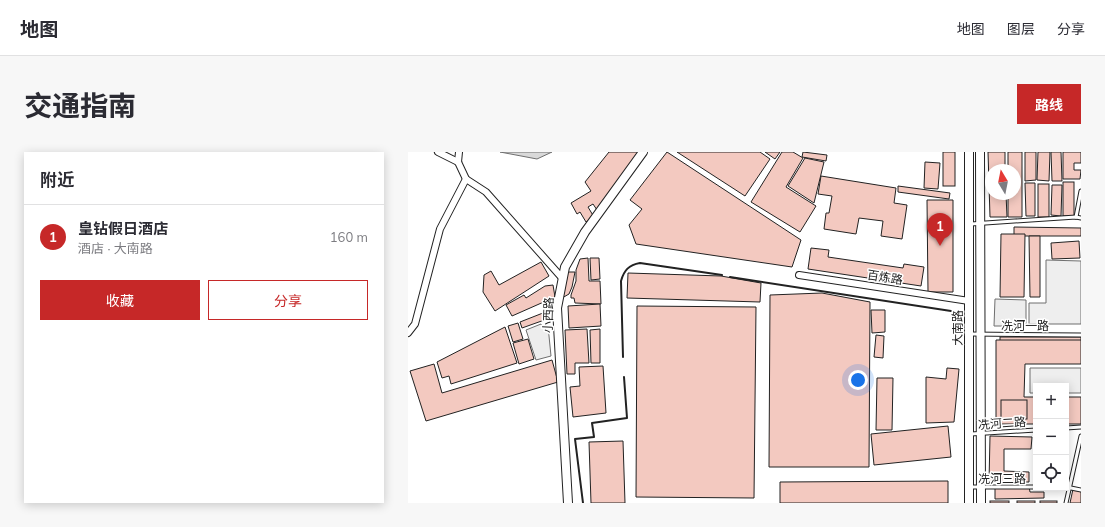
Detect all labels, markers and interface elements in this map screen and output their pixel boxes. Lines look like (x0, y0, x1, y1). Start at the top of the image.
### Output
text: 地图 (20, 17, 58, 41)
text: 地图 (957, 20, 985, 38)
text: 图层 (1007, 20, 1035, 38)
text: 分享 (1057, 20, 1085, 38)
button: 路线 (1017, 84, 1081, 124)
text: 交通指南 (24, 88, 136, 123)
north arrow (985, 164, 1021, 200)
text: 附近 (40, 169, 74, 190)
pin: 1 (927, 213, 953, 246)
text: 皇钻假日酒店 (78, 219, 168, 238)
text: 1 (49, 229, 57, 245)
text: 160 m (330, 229, 368, 245)
text: 酒店 · 大南路 (78, 240, 153, 256)
street label: 百炼路 (866, 267, 904, 287)
button: 收藏 (40, 280, 200, 320)
button: 分享 (208, 280, 368, 320)
street label: 小西路 (540, 297, 556, 333)
street label: 大南路 (950, 310, 965, 346)
street label: 冼河一路 (1001, 318, 1049, 333)
your location (848, 370, 868, 390)
map controls (1033, 383, 1069, 491)
button: + (1033, 383, 1069, 419)
street label: 冼河二路 (978, 414, 1026, 432)
button: − (1033, 419, 1069, 455)
button: locate (1033, 455, 1069, 491)
street label: 冼河三路 (978, 471, 1026, 486)

